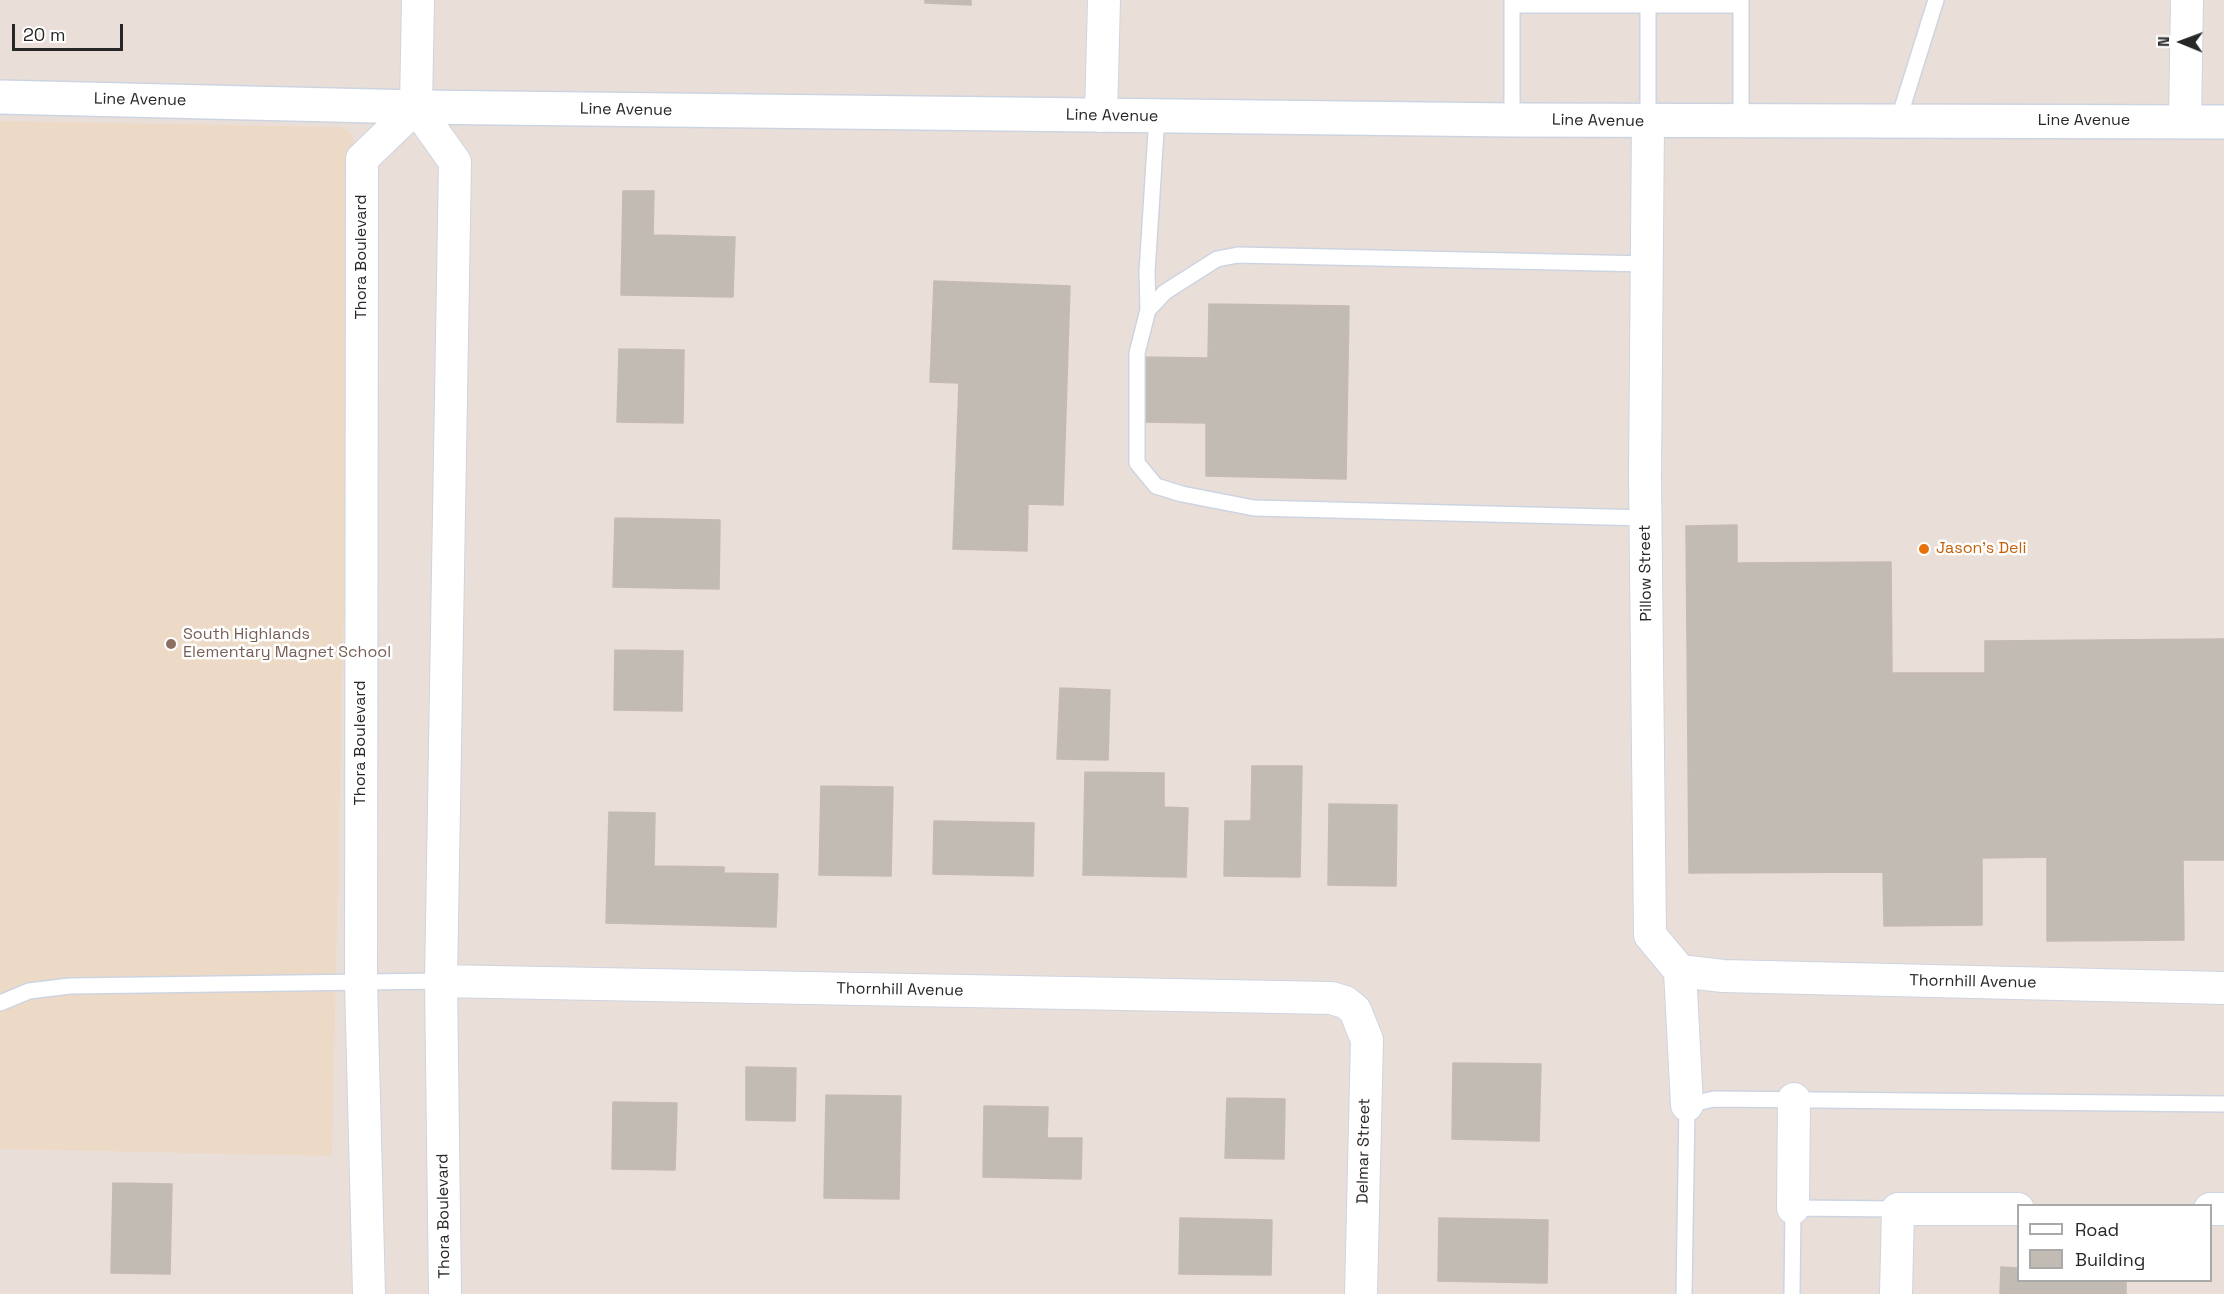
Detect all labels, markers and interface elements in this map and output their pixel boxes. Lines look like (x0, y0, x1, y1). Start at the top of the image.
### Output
scale bar (15, 12, 126, 50)
north arrow (2152, 12, 2212, 72)
text: 20 m (23, 23, 66, 46)
text: N (2153, 36, 2174, 47)
street label: Line Avenue (94, 90, 186, 110)
street label: Line Avenue (580, 100, 672, 120)
street label: Line Avenue (1066, 106, 1158, 126)
street label: Line Avenue (1552, 111, 1644, 131)
street label: Line Avenue (2038, 111, 2130, 131)
street label: Thora Boulevard (352, 194, 372, 320)
street label: Pillow Street (1636, 524, 1656, 622)
place label: Jason's Deli (1936, 539, 2026, 559)
marker: Jason's Deli (1917, 542, 1931, 556)
place label: South Highlands Elementary Magnet School (183, 625, 391, 663)
marker: South Highlands Elementary Magnet School (164, 637, 178, 651)
street label: Thora Boulevard (351, 680, 371, 806)
street label: Thornhill Avenue (1909, 971, 2037, 993)
street label: Thornhill Avenue (836, 979, 964, 1001)
street label: Delmar Street (1353, 1098, 1375, 1204)
street label: Thora Boulevard (433, 1153, 455, 1279)
legend (2017, 1204, 2212, 1282)
text: Road (2075, 1218, 2119, 1241)
text: Building (2075, 1248, 2145, 1271)

